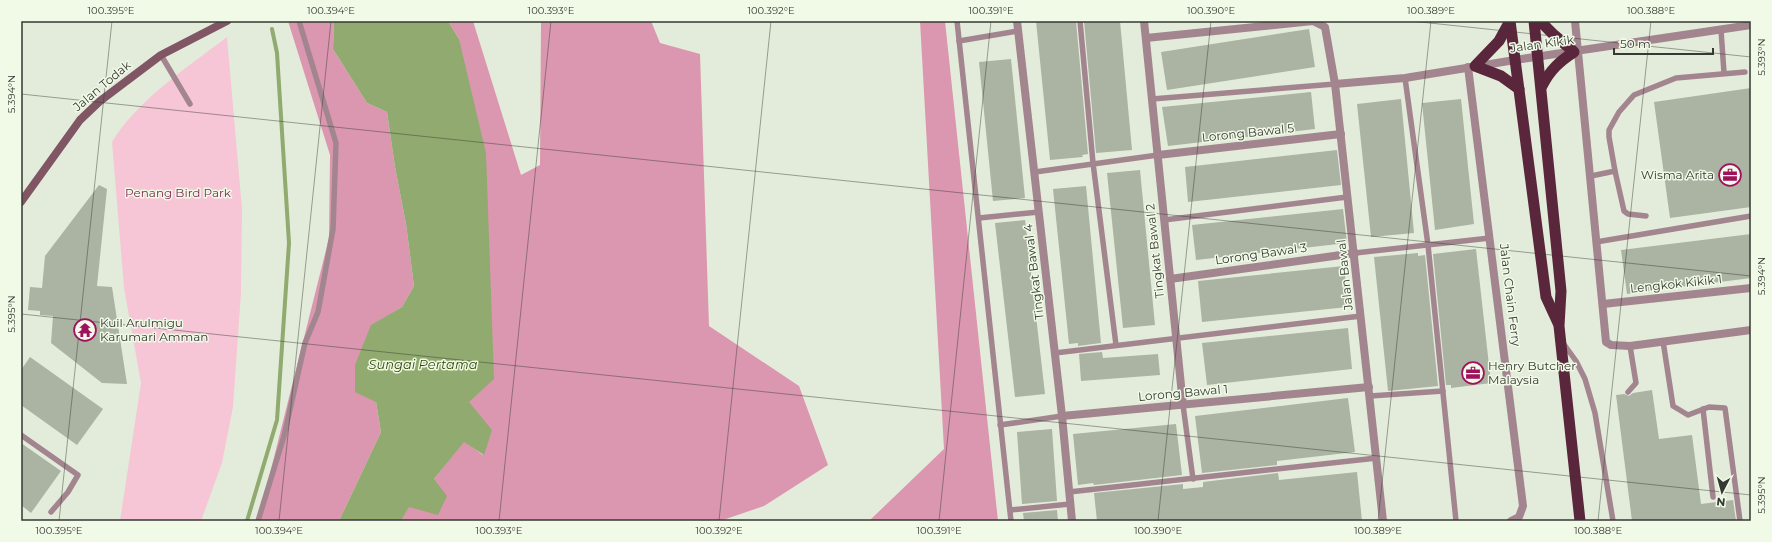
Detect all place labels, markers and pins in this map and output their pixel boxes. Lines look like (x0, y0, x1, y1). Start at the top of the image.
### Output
office icon: Wisma Arita (1717, 162, 1743, 188)
place label: Wisma Arita (1641, 167, 1714, 182)
place label: Kuil Arulmigu Karumari Amman (100, 315, 209, 344)
temple icon: Kuil Arulmigu Karumari Amman (72, 317, 98, 343)
place label: Henry Butcher Malaysia (1488, 358, 1576, 387)
office icon: Henry Butcher Malaysia (1460, 360, 1486, 386)

